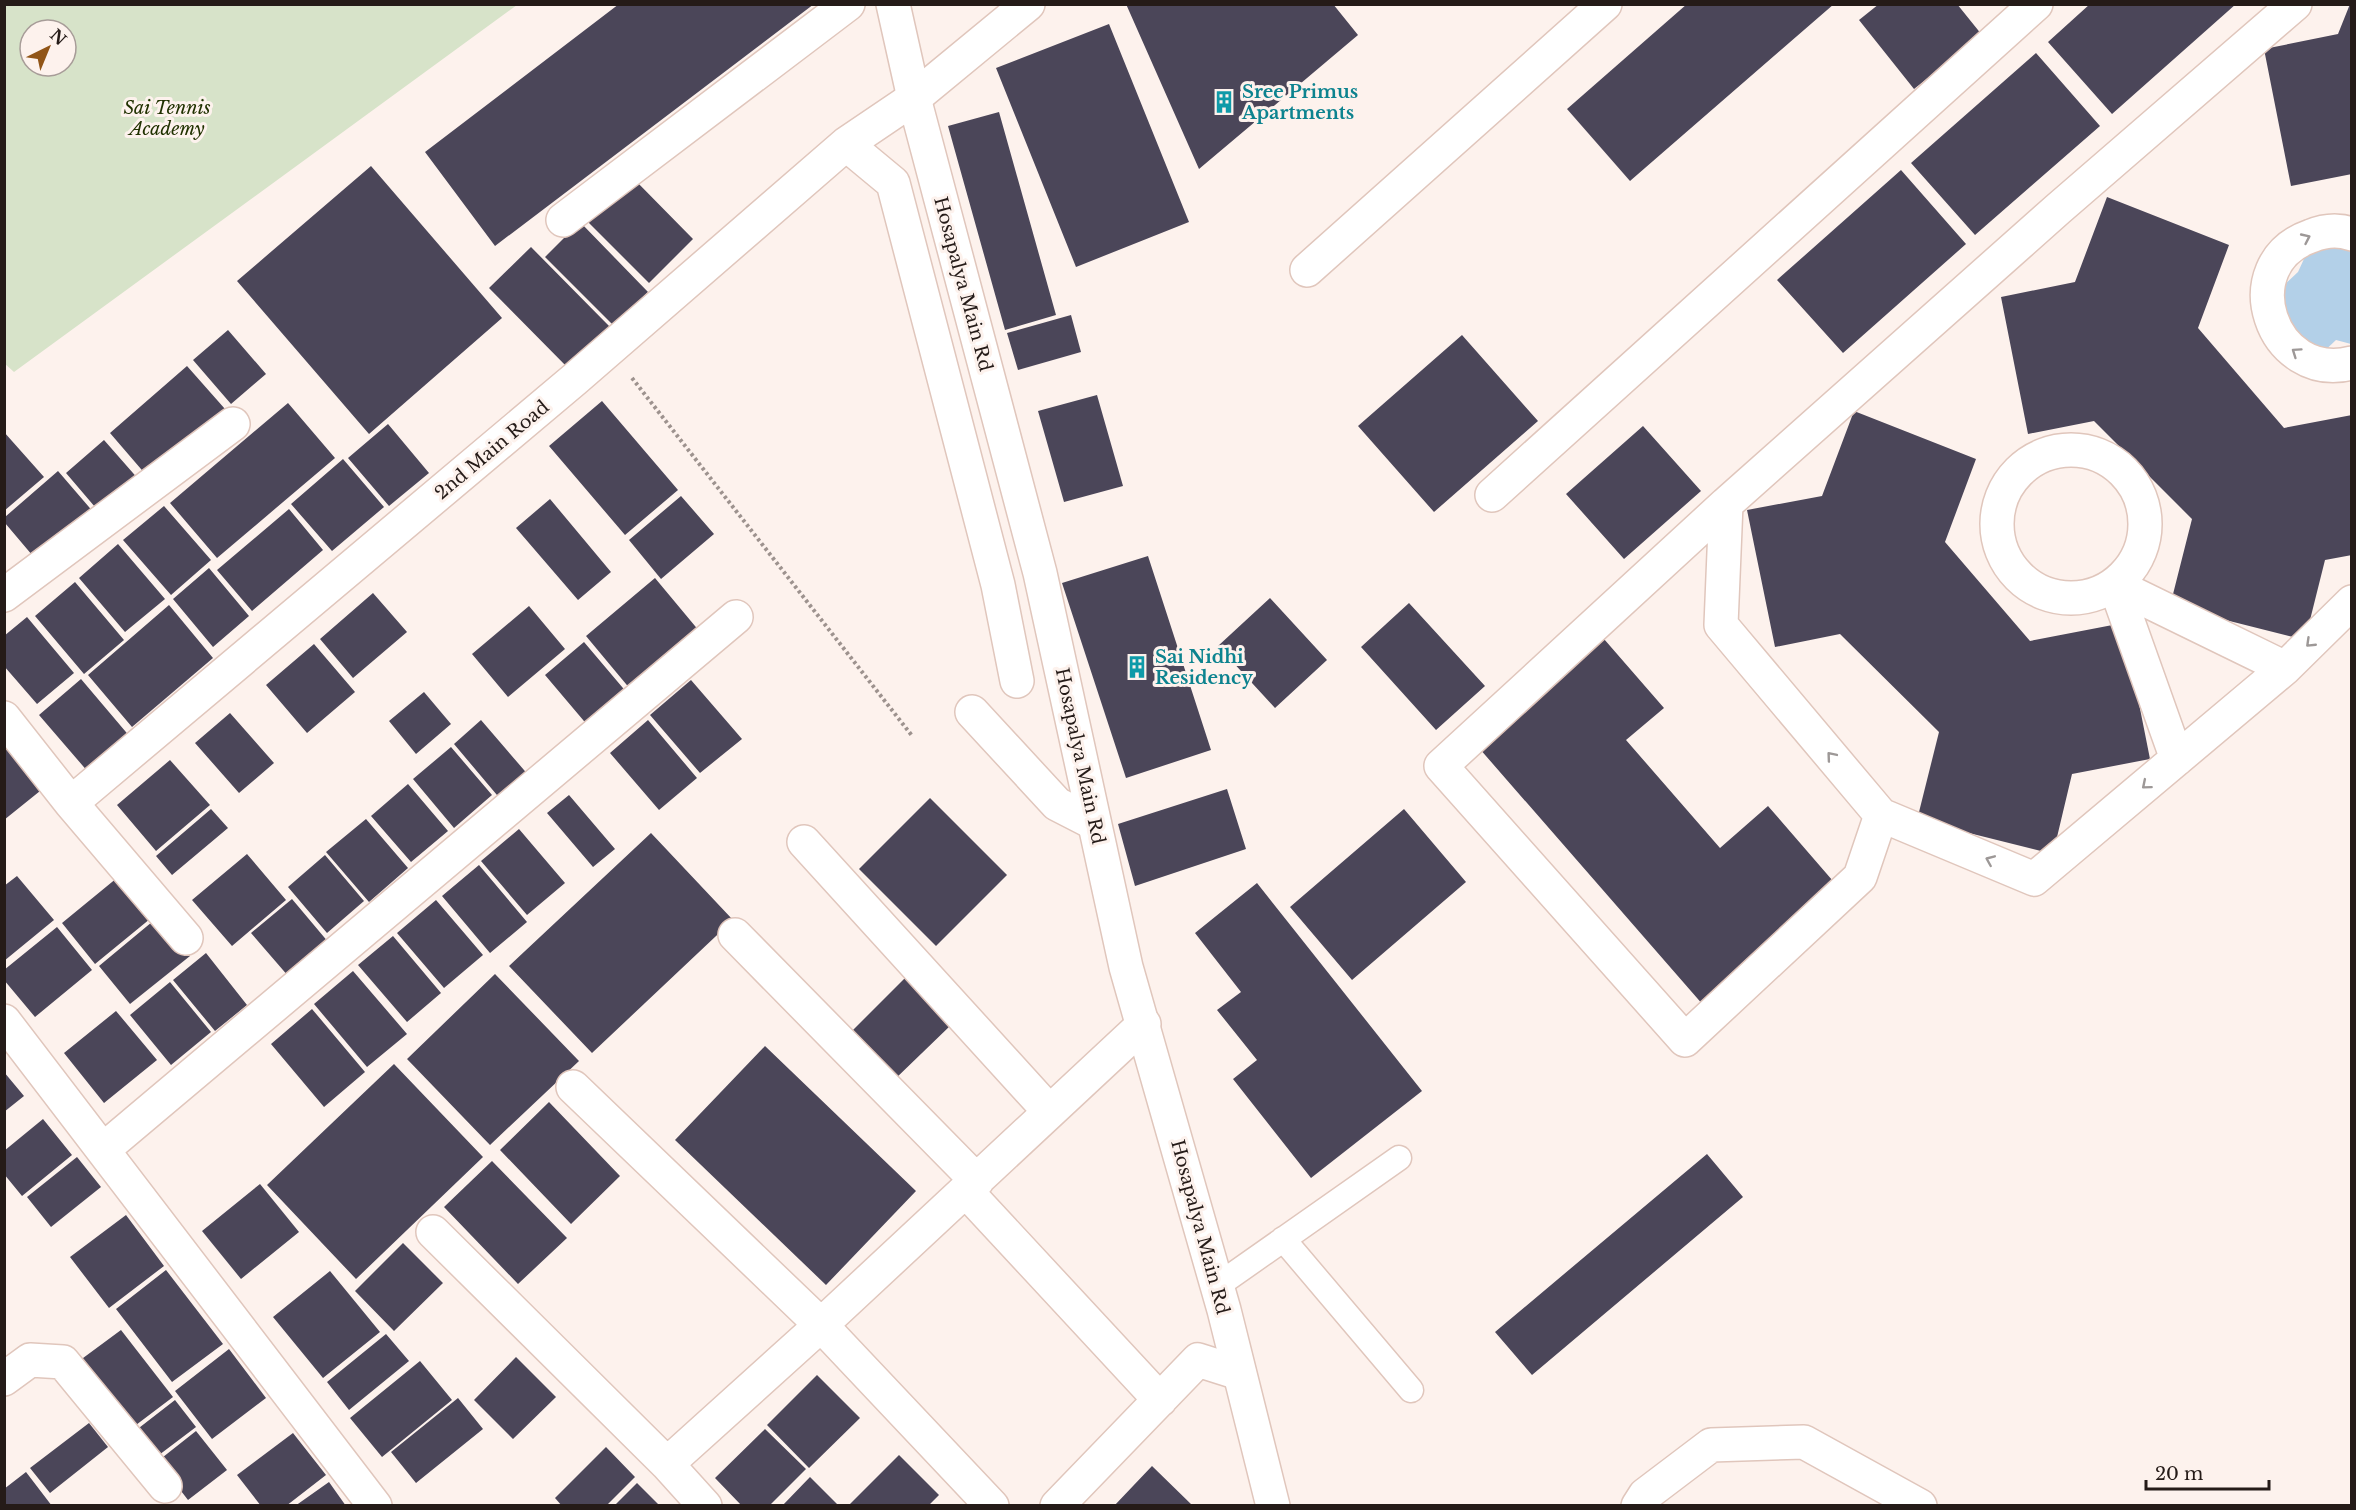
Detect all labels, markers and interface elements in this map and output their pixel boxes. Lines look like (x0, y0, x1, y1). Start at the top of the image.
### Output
north arrow (18, 18, 78, 78)
text: N (46, 25, 71, 49)
place label: Sree Primus Apartments (1241, 81, 1358, 124)
building icon: Sree Primus Apartments (1211, 89, 1237, 115)
park label: Sai Tennis Academy (123, 97, 211, 140)
street label: Hosapalya Main Rd (929, 194, 997, 374)
one-way arrow (2300, 234, 2311, 246)
one-way arrow (2292, 348, 2303, 359)
street label: 2nd Main Road (431, 396, 553, 504)
one-way arrow (2306, 636, 2317, 647)
place label: Sai Nidhi Residency (1155, 646, 1253, 689)
building icon: Sai Nidhi Residency (1124, 654, 1150, 680)
street label: Hosapalya Main Rd (1051, 666, 1109, 846)
one-way arrow (1828, 752, 1839, 763)
one-way arrow (2142, 778, 2153, 789)
one-way arrow (1985, 855, 1996, 867)
street label: Hosapalya Main Rd (1166, 1137, 1234, 1317)
scale bar (2146, 1453, 2269, 1491)
text: 20 m (2155, 1463, 2203, 1485)

